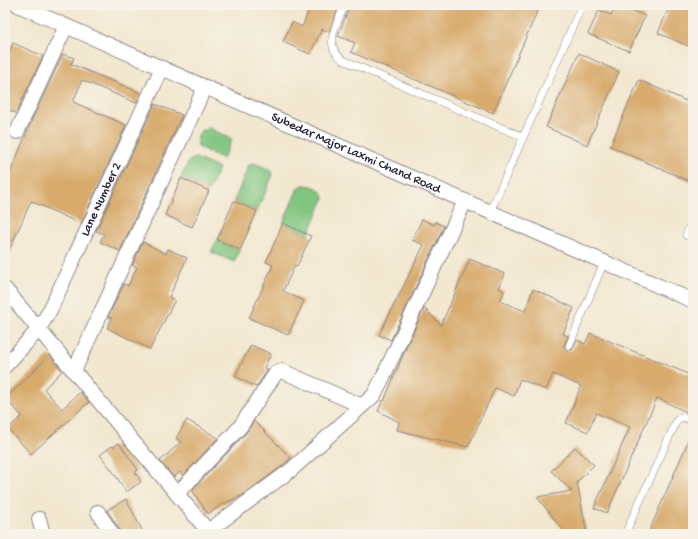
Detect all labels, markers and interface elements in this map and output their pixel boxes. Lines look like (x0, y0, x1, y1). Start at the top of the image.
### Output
street label: Subedar Major Laxmi Chand Road (269, 110, 444, 197)
street label: Lane Number 2 (78, 160, 125, 239)

